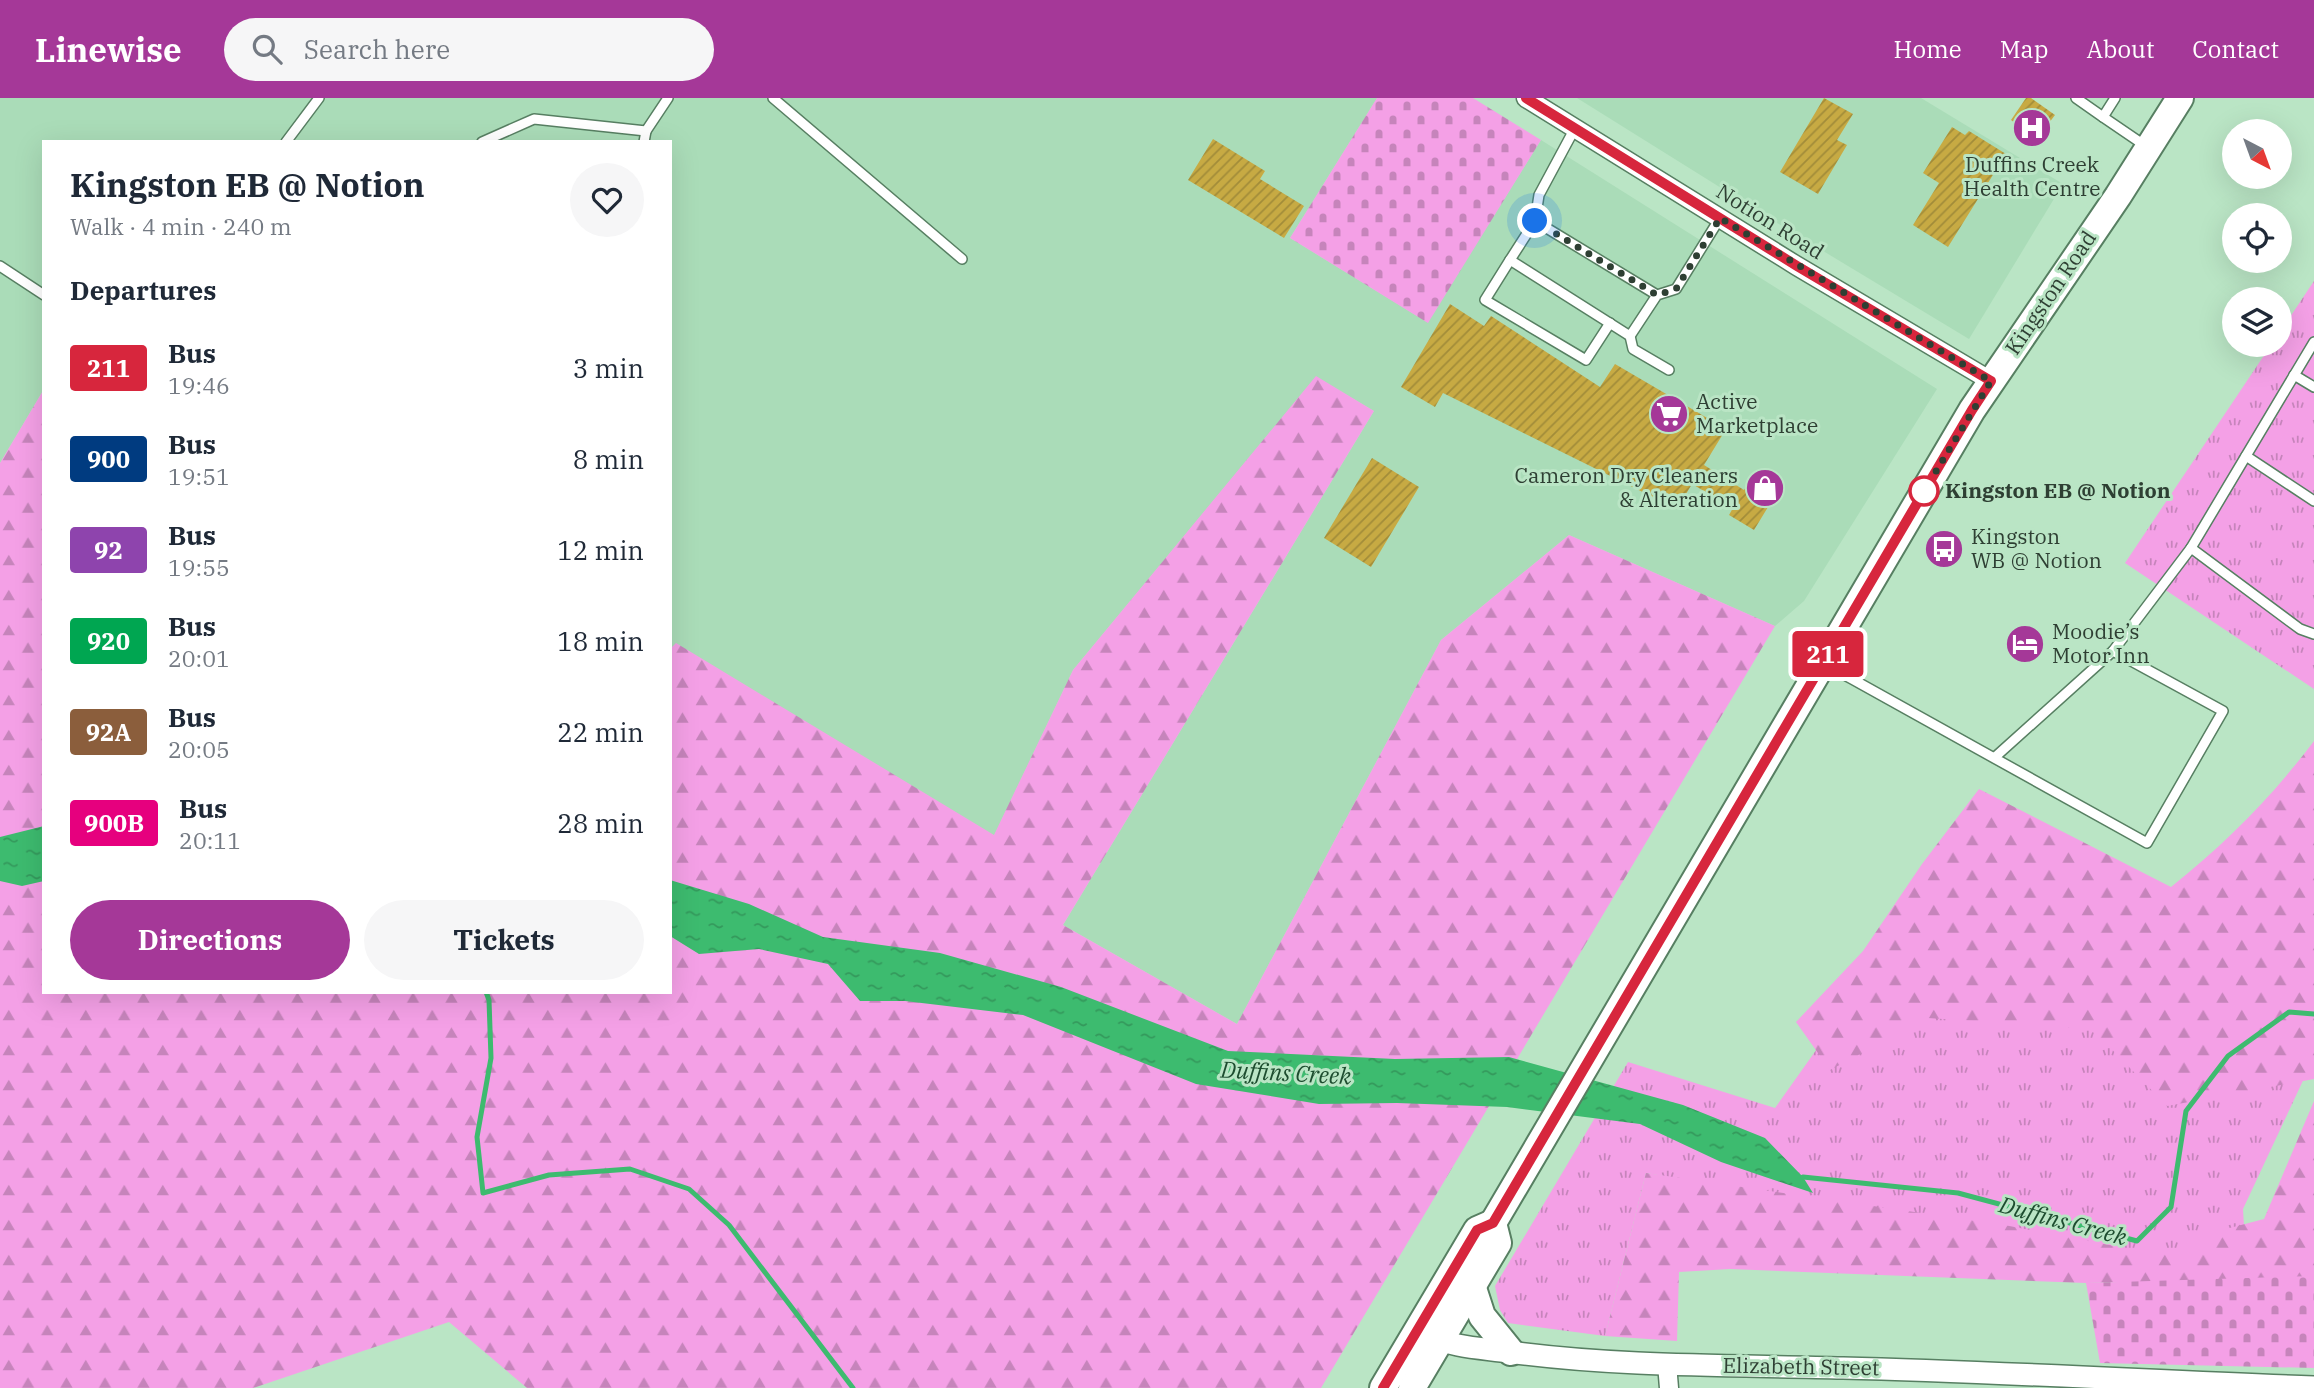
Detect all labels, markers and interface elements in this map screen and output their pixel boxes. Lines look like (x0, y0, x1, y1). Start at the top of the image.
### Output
search box (224, 18, 714, 81)
text: Linewise (35, 28, 182, 71)
icon: search (248, 30, 286, 68)
text: Search here (304, 32, 450, 66)
text: Home (1894, 33, 1962, 65)
text: Map (2000, 33, 2048, 65)
text: About (2086, 33, 2154, 65)
text: Contact (2192, 33, 2279, 65)
hospital icon: Duffins Creek Health Centre (2011, 107, 2053, 149)
north arrow (2222, 119, 2292, 189)
map controls (2222, 119, 2292, 357)
place label: Duffins Creek Health Centre (1963, 150, 2101, 202)
text: Kingston EB @ Notion (70, 163, 425, 206)
button: heart (570, 163, 644, 237)
street label: Notion Road (1711, 177, 1830, 266)
your location (1517, 203, 1552, 238)
button: locate (2222, 203, 2292, 273)
text: Walk · 4 min · 240 m (70, 211, 292, 241)
street label: Kingston Road (1998, 225, 2102, 360)
text: Departures (70, 273, 216, 307)
button: layers (2222, 287, 2292, 357)
text: Bus (168, 336, 216, 370)
text: 3 min (573, 351, 644, 385)
text: 211 (87, 352, 130, 384)
text: 19:46 (168, 370, 230, 400)
place label: Active Marketplace (1696, 387, 1818, 439)
supermarket icon: Active Marketplace (1648, 393, 1690, 435)
text: Bus (168, 427, 216, 461)
text: 8 min (573, 442, 644, 476)
text: 900 (87, 443, 130, 475)
text: 19:51 (168, 461, 230, 491)
place label: Cameron Dry Cleaners & Alteration (1514, 461, 1738, 513)
shop icon: Cameron Dry Cleaners & Alteration (1744, 467, 1786, 509)
marker: Kingston EB @ Notion (1909, 476, 1939, 506)
place label: Kingston EB @ Notion (1945, 476, 2171, 504)
text: Bus (168, 518, 216, 552)
place label: Kingston WB @ Notion (1971, 522, 2102, 574)
bus stop icon: Kingston WB @ Notion (1923, 528, 1965, 570)
text: 12 min (557, 533, 644, 567)
text: 92 (94, 534, 123, 566)
text: 19:55 (168, 552, 230, 582)
text: Bus (168, 609, 216, 643)
place label: Moodie’s Motor Inn (2052, 617, 2150, 669)
hotel icon: Moodie’s Motor Inn (2004, 623, 2046, 665)
text: 18 min (557, 624, 644, 658)
text: 920 (87, 625, 130, 657)
line badge: 211 (1788, 631, 1868, 677)
text: 211 (1806, 638, 1850, 670)
text: 20:01 (168, 643, 230, 673)
text: Bus (168, 700, 216, 734)
text: 22 min (557, 715, 644, 749)
text: 92A (86, 716, 131, 748)
text: 20:05 (168, 734, 230, 764)
text: Bus (179, 791, 227, 825)
text: 28 min (557, 806, 644, 840)
text: 900B (84, 807, 144, 839)
text: 20:11 (179, 825, 241, 855)
button: Directions (70, 900, 350, 980)
button: Tickets (364, 900, 644, 980)
water label: Duffins Creek (1219, 1054, 1353, 1090)
water label: Duffins Creek (1995, 1188, 2131, 1252)
street label: Elizabeth Street (1722, 1351, 1880, 1381)

